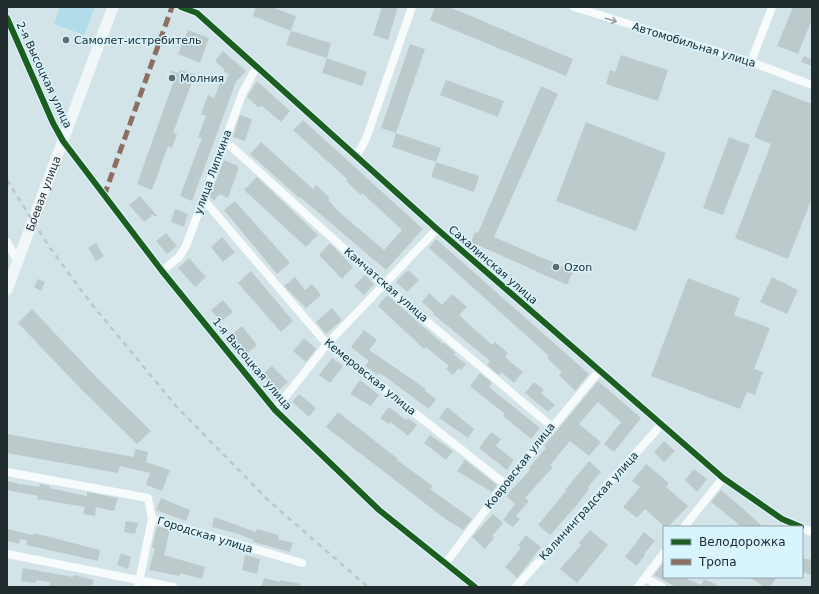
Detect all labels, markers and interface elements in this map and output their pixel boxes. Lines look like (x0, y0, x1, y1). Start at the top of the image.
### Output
one-way arrow (605, 17, 618, 24)
street label: 2-я Высоцкая улица (14, 20, 74, 130)
street label: Автомобильная улица (631, 20, 757, 70)
place label: Самолет-истребитель (74, 34, 202, 47)
marker: Самолет-истребитель (61, 35, 71, 45)
place label: Молния (180, 72, 224, 85)
marker: Молния (167, 73, 177, 83)
street label: улица Липкина (192, 128, 234, 216)
street label: Боевая улица (23, 154, 63, 233)
street label: Сахалинская улица (446, 223, 540, 307)
street label: Камчатская улица (341, 245, 431, 325)
place label: Ozon (564, 261, 592, 274)
marker: Ozon (551, 262, 561, 272)
street label: 1-я Высоцкая улица (210, 315, 294, 413)
street label: Кемеровская улица (321, 336, 419, 418)
street label: Ковровская улица (482, 420, 558, 512)
street label: Калининградская улица (537, 449, 641, 563)
street label: Городская улица (156, 514, 254, 556)
legend (663, 526, 803, 578)
text: Велодорожка (699, 535, 786, 549)
text: Тропа (698, 555, 737, 569)

